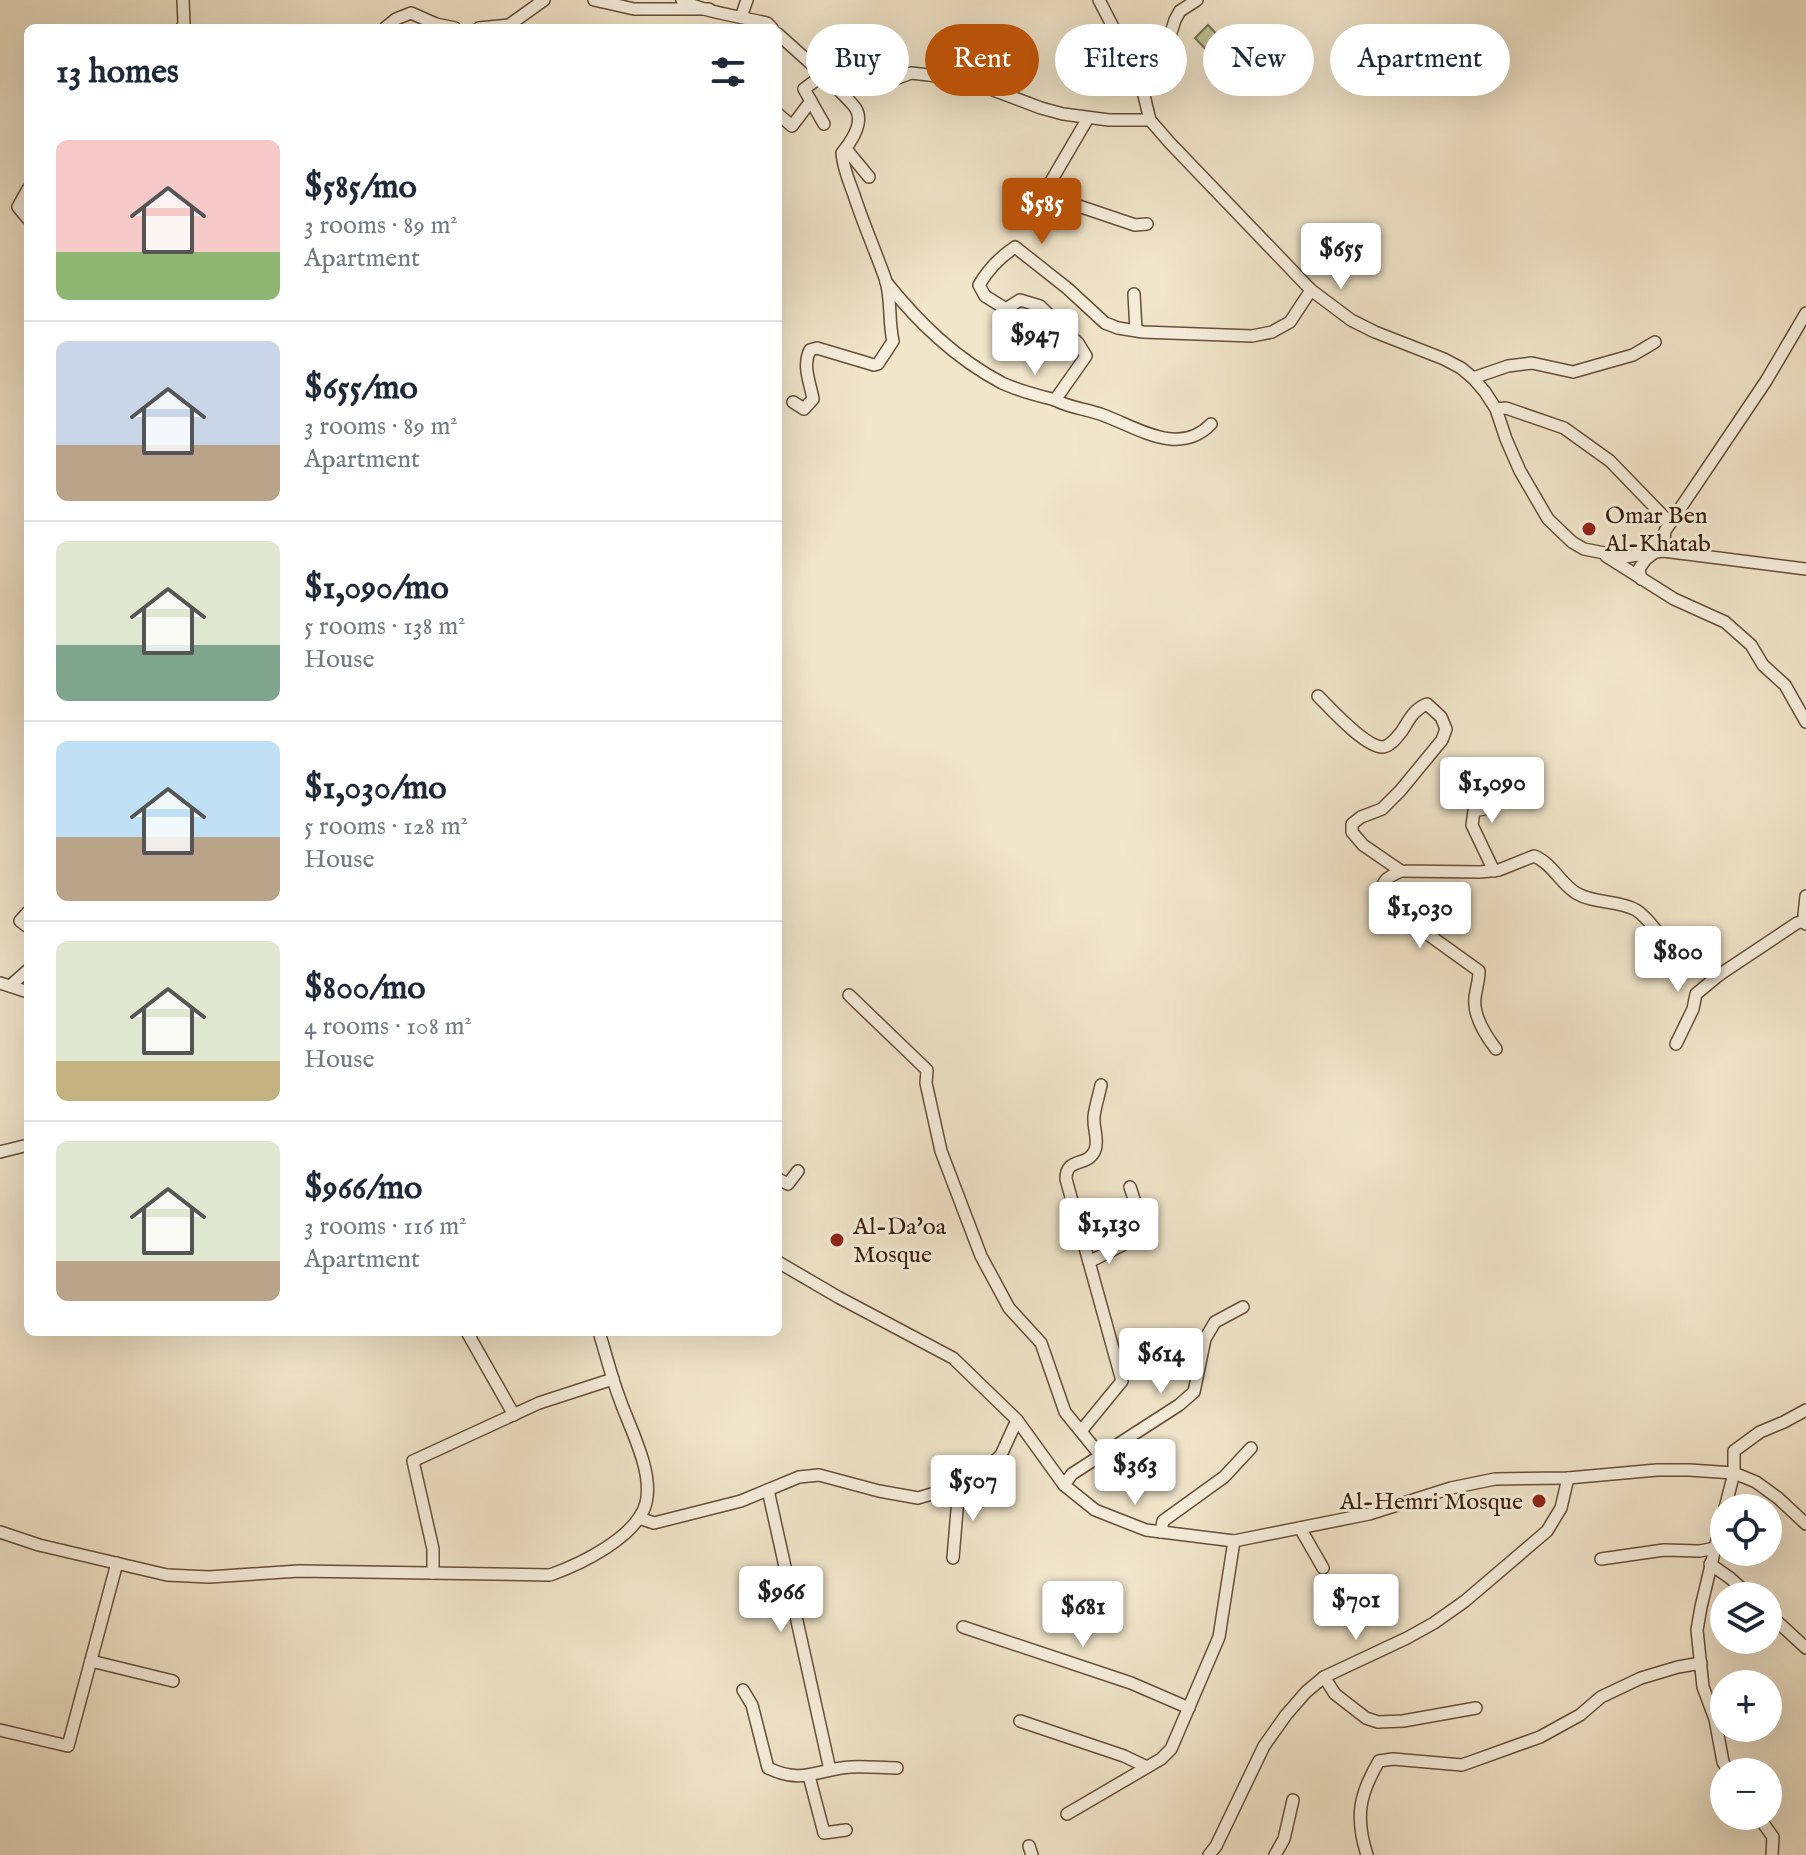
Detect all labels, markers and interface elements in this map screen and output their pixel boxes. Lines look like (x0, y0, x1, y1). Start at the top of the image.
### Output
chip: Buy (806, 24, 909, 96)
chip: Rent (925, 24, 1039, 96)
chip: Filters (1055, 24, 1187, 96)
chip: New (1203, 24, 1314, 96)
chip: Apartment (1330, 24, 1510, 96)
icon: filters (706, 50, 750, 94)
text: 13 homes (56, 51, 179, 94)
text: $585/mo (304, 166, 417, 209)
icon: home (120, 172, 216, 268)
pin: $585 (995, 178, 1089, 246)
text: $585 (1020, 187, 1064, 220)
text: 3 rooms · 89 m² (304, 209, 458, 242)
pin: $655 (1294, 223, 1388, 291)
text: $655 (1319, 232, 1363, 265)
text: Apartment (304, 242, 420, 275)
pin: $947 (988, 309, 1082, 377)
text: $947 (1010, 318, 1060, 351)
text: $655/mo (304, 367, 418, 410)
icon: home (120, 373, 216, 469)
text: 3 rooms · 89 m² (304, 410, 458, 443)
text: Apartment (304, 443, 420, 476)
place label: Omar Ben Al-Khatab (1604, 501, 1711, 560)
marker: Omar Ben Al-Khatab (1580, 520, 1598, 538)
text: $1,090/mo (304, 567, 449, 610)
icon: home (120, 573, 216, 669)
text: 5 rooms · 138 m² (304, 610, 466, 643)
text: House (304, 643, 374, 676)
pin: $1,090 (1427, 757, 1557, 825)
text: $1,090 (1458, 766, 1526, 799)
text: $1,030/mo (304, 767, 447, 810)
icon: home (120, 773, 216, 869)
text: 5 rooms · 128 m² (304, 810, 468, 843)
text: House (304, 843, 374, 876)
pin: $1,030 (1355, 882, 1485, 950)
text: $1,030 (1387, 891, 1453, 924)
pin: $800 (1631, 926, 1725, 994)
text: $800 (1653, 935, 1703, 968)
text: $800/mo (304, 967, 426, 1010)
icon: home (120, 973, 216, 1069)
text: 4 rooms · 108 m² (304, 1010, 472, 1043)
text: House (304, 1043, 374, 1076)
text: $966/mo (304, 1167, 422, 1210)
icon: home (120, 1173, 216, 1269)
pin: $1,130 (1044, 1198, 1174, 1266)
text: $1,130 (1077, 1207, 1141, 1240)
text: 3 rooms · 116 m² (304, 1210, 467, 1243)
place label: Al-Da'oa Mosque (852, 1212, 947, 1271)
marker: Al-Da'oa Mosque (828, 1231, 846, 1249)
text: Apartment (304, 1243, 420, 1276)
pin: $614 (1114, 1328, 1208, 1396)
text: $614 (1137, 1337, 1185, 1370)
pin: $363 (1088, 1439, 1182, 1507)
text: $363 (1113, 1448, 1157, 1481)
pin: $507 (926, 1455, 1020, 1523)
text: $507 (949, 1464, 997, 1497)
place label: Al-Hemri Mosque (1339, 1487, 1523, 1518)
marker: Al-Hemri Mosque (1530, 1492, 1548, 1510)
map controls (1710, 1494, 1782, 1830)
button: locate (1710, 1494, 1782, 1566)
pin: $966 (734, 1566, 828, 1634)
pin: $701 (1309, 1574, 1403, 1642)
text: $966 (757, 1575, 805, 1608)
pin: $681 (1036, 1581, 1130, 1649)
button: layers (1710, 1582, 1782, 1654)
text: $701 (1332, 1583, 1380, 1616)
text: $681 (1060, 1590, 1106, 1623)
button: + (1710, 1670, 1782, 1742)
button: − (1710, 1758, 1782, 1830)

